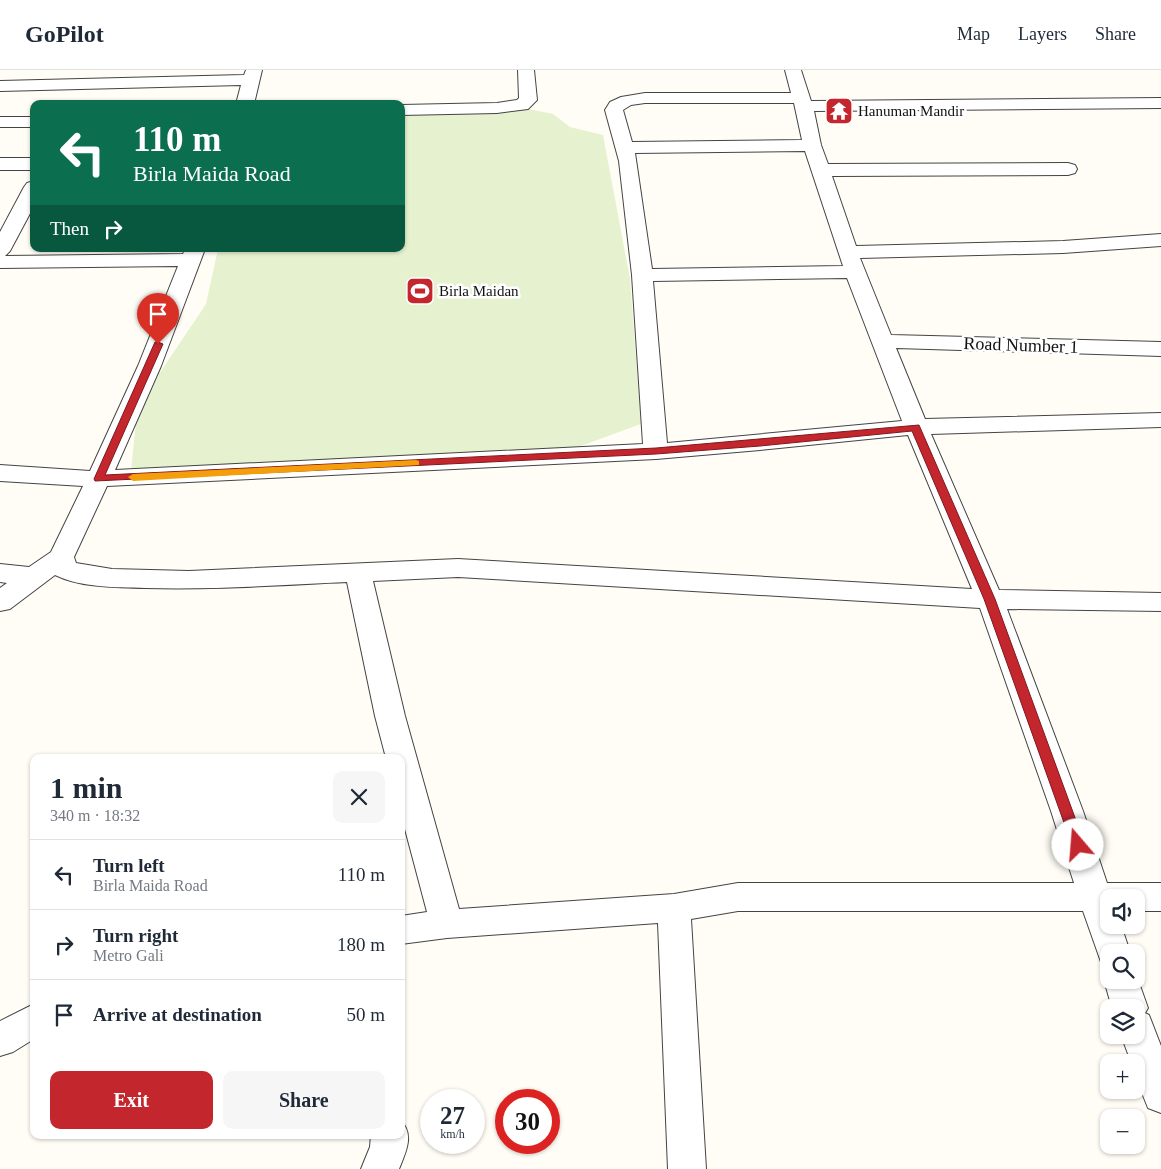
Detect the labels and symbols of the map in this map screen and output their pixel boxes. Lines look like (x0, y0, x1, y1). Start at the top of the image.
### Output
temple icon: Hanuman Mandir (824, 96, 854, 126)
place label: Hanuman Mandir (858, 103, 964, 119)
sports icon: Birla Maidan (405, 276, 435, 306)
place label: Birla Maidan (439, 283, 519, 299)
pin (137, 293, 179, 344)
street label: Road Number 1 (963, 333, 1079, 357)
position arrow (1051, 818, 1103, 870)
speed limit sign: 30 (495, 1089, 560, 1154)

